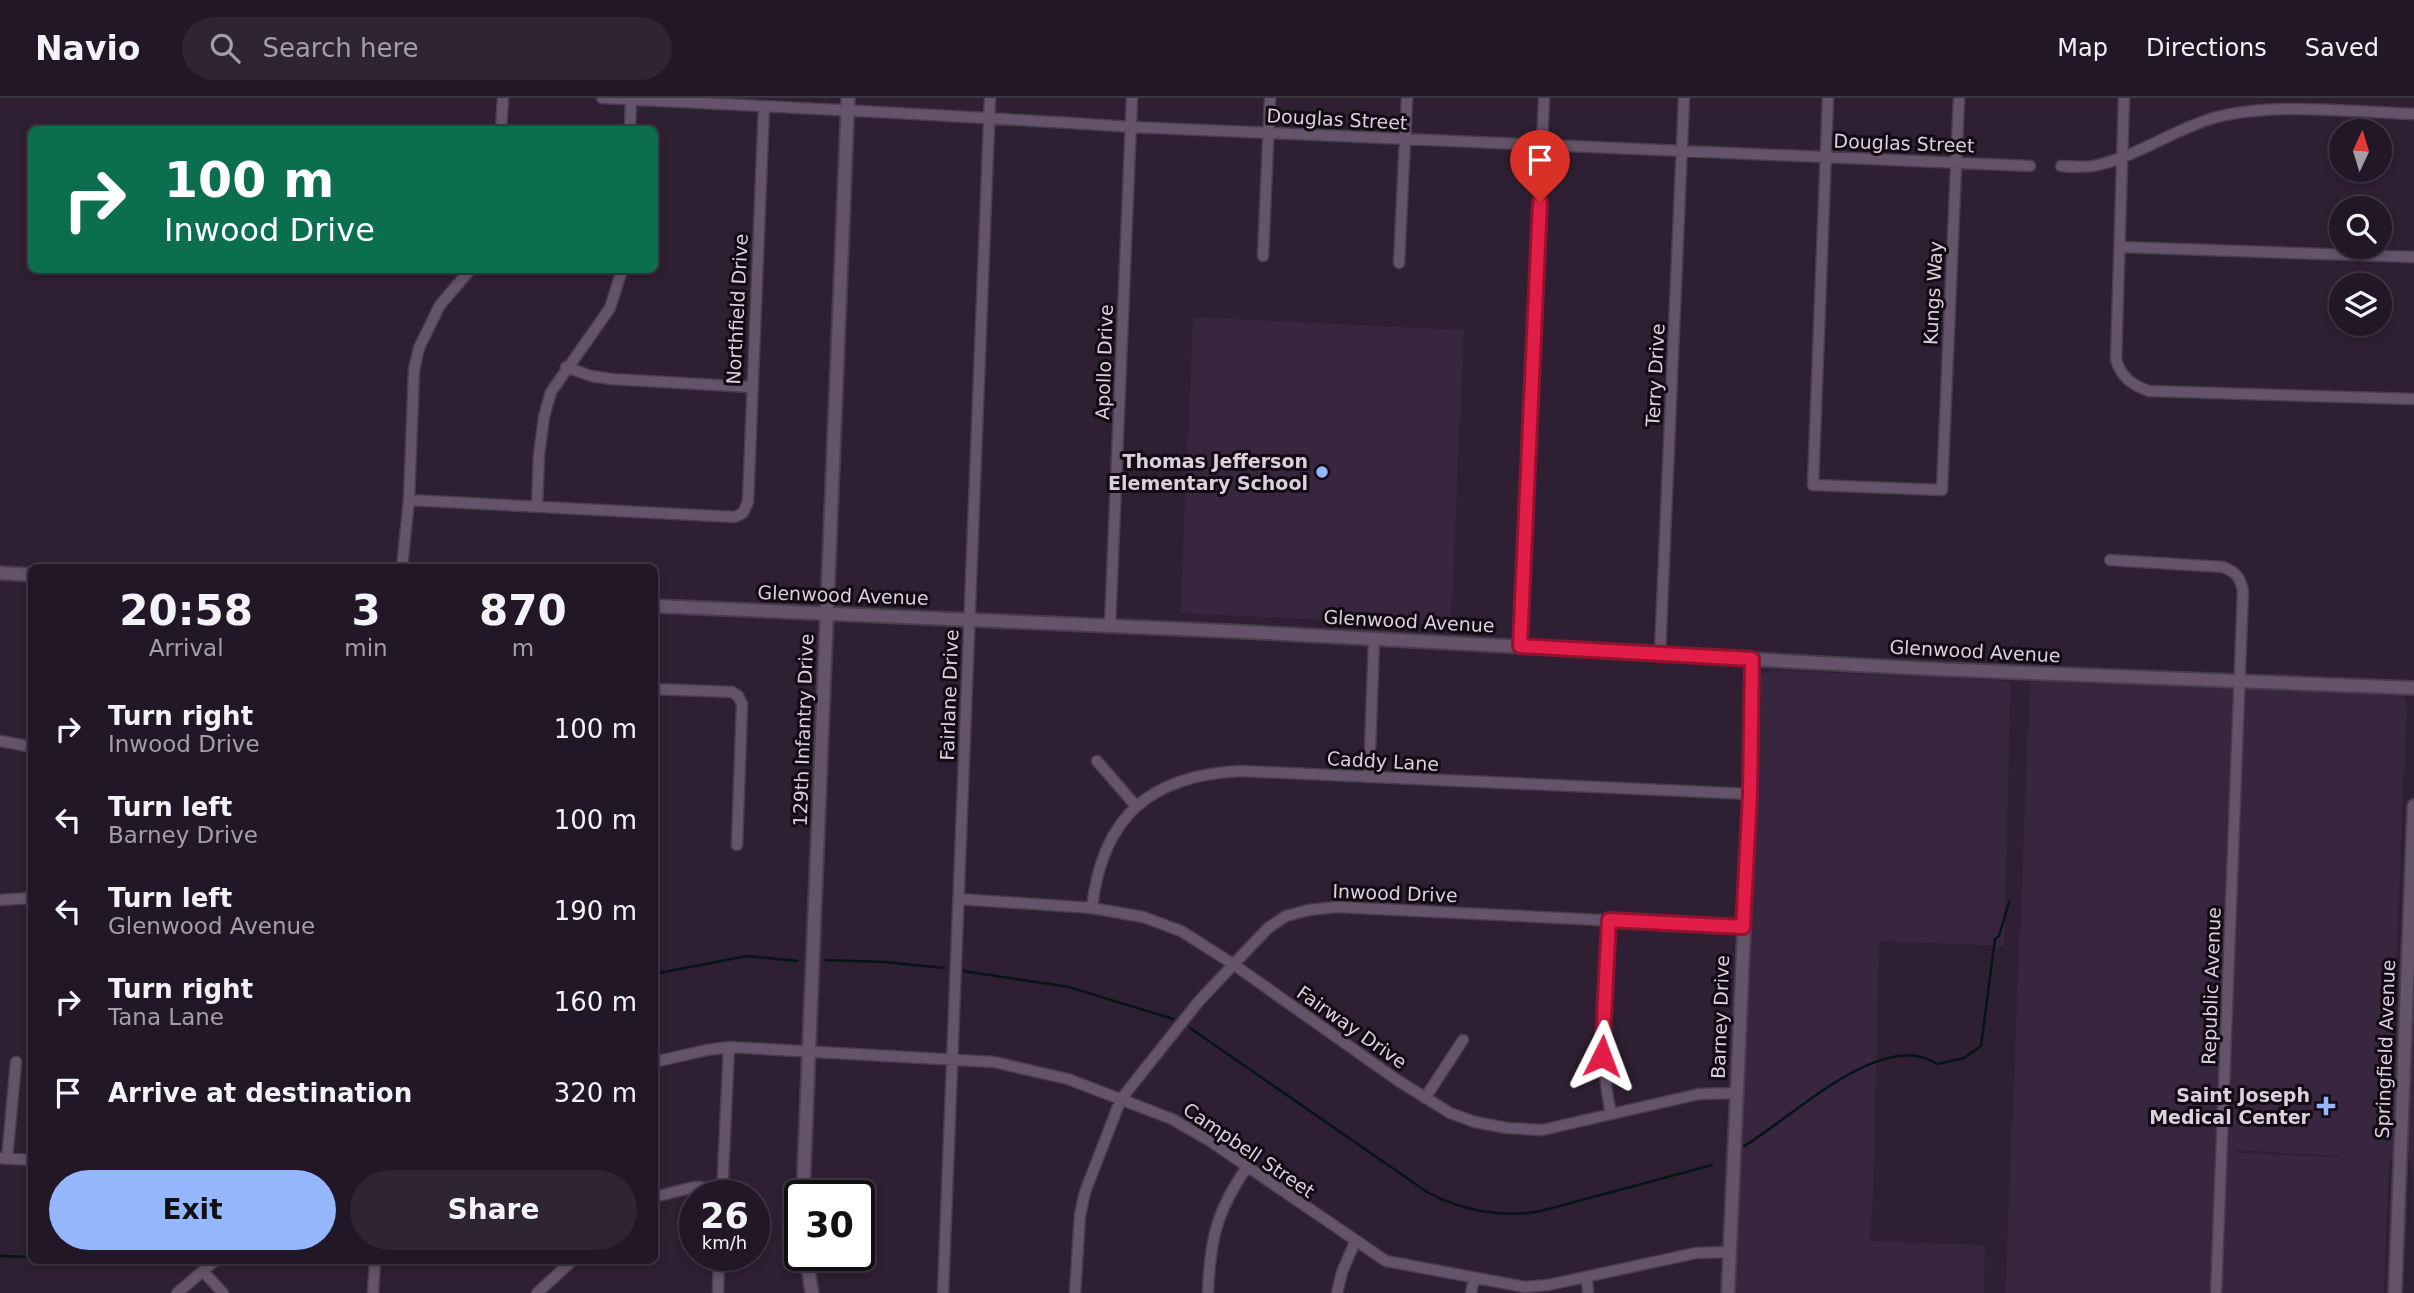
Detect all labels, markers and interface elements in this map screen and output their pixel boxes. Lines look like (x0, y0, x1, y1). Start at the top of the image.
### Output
search box (182, 17, 672, 80)
text: Navio (35, 29, 140, 68)
icon: search (206, 29, 244, 67)
text: Search here (262, 33, 419, 63)
text: Map (2057, 34, 2108, 62)
text: Directions (2146, 34, 2267, 62)
text: Saved (2305, 34, 2379, 62)
street label: Douglas Street (1266, 104, 1408, 134)
north arrow (2329, 119, 2392, 182)
map controls (2329, 119, 2392, 336)
pin (1510, 130, 1570, 202)
street label: Douglas Street (1833, 130, 1975, 156)
icon: arrive (1521, 141, 1559, 179)
text: 100 m (164, 152, 334, 209)
icon: right (49, 154, 140, 245)
button: search (2329, 196, 2392, 259)
text: Inwood Drive (164, 211, 375, 249)
street label: Northfield Drive (722, 233, 752, 385)
street label: Kungs Way (1919, 240, 1947, 346)
button: layers (2329, 273, 2392, 336)
street label: Apollo Drive (1091, 304, 1117, 420)
street label: Terry Drive (1641, 323, 1669, 428)
place label: Thomas Jefferson Elementary School (1108, 450, 1308, 494)
marker: Thomas Jefferson Elementary School (1314, 464, 1330, 480)
street label: Glenwood Avenue (757, 581, 929, 609)
text: 20:58 (119, 586, 253, 635)
text: 3 (351, 586, 381, 635)
text: 870 (479, 586, 567, 635)
street label: Glenwood Avenue (1323, 606, 1495, 636)
street label: Fairlane Drive (936, 629, 962, 761)
street label: 129th Infantry Drive (789, 633, 817, 827)
text: Arrival (149, 635, 224, 661)
text: min (344, 635, 388, 661)
text: m (512, 635, 534, 661)
street label: Glenwood Avenue (1889, 636, 2061, 666)
text: Turn right (108, 701, 253, 731)
icon: right (49, 710, 87, 748)
text: 100 m (554, 714, 637, 744)
text: Inwood Drive (108, 731, 260, 757)
street label: Caddy Lane (1326, 747, 1440, 775)
text: Turn left (108, 792, 232, 822)
icon: left (49, 801, 87, 839)
text: 100 m (554, 805, 637, 835)
text: Barney Drive (108, 822, 258, 848)
street label: Inwood Drive (1332, 880, 1458, 906)
text: Turn left (108, 883, 232, 913)
icon: left (49, 892, 87, 930)
text: 190 m (554, 896, 637, 926)
street label: Republic Avenue (2197, 907, 2225, 1065)
text: Glenwood Avenue (108, 913, 315, 939)
street label: Barney Drive (1707, 955, 1733, 1079)
street label: Springfield Avenue (2371, 959, 2399, 1139)
text: Turn right (108, 974, 253, 1004)
street label: Fairway Drive (1293, 981, 1411, 1073)
icon: right (49, 983, 87, 1021)
text: 160 m (554, 987, 637, 1017)
text: Tana Lane (108, 1004, 224, 1030)
position arrow (1565, 1019, 1639, 1093)
icon: arrive (49, 1074, 87, 1112)
text: Arrive at destination (108, 1078, 412, 1108)
text: 320 m (554, 1078, 637, 1108)
place label: Saint Joseph Medical Center (2149, 1084, 2311, 1128)
marker: Saint Joseph Medical Center (2316, 1096, 2336, 1116)
street label: Campbell Street (1179, 1098, 1319, 1202)
button: Exit (49, 1170, 336, 1250)
button: Share (350, 1170, 637, 1250)
speed limit sign: 30 (784, 1180, 875, 1271)
text: 26 (700, 1196, 749, 1236)
text: km/h (702, 1232, 747, 1253)

